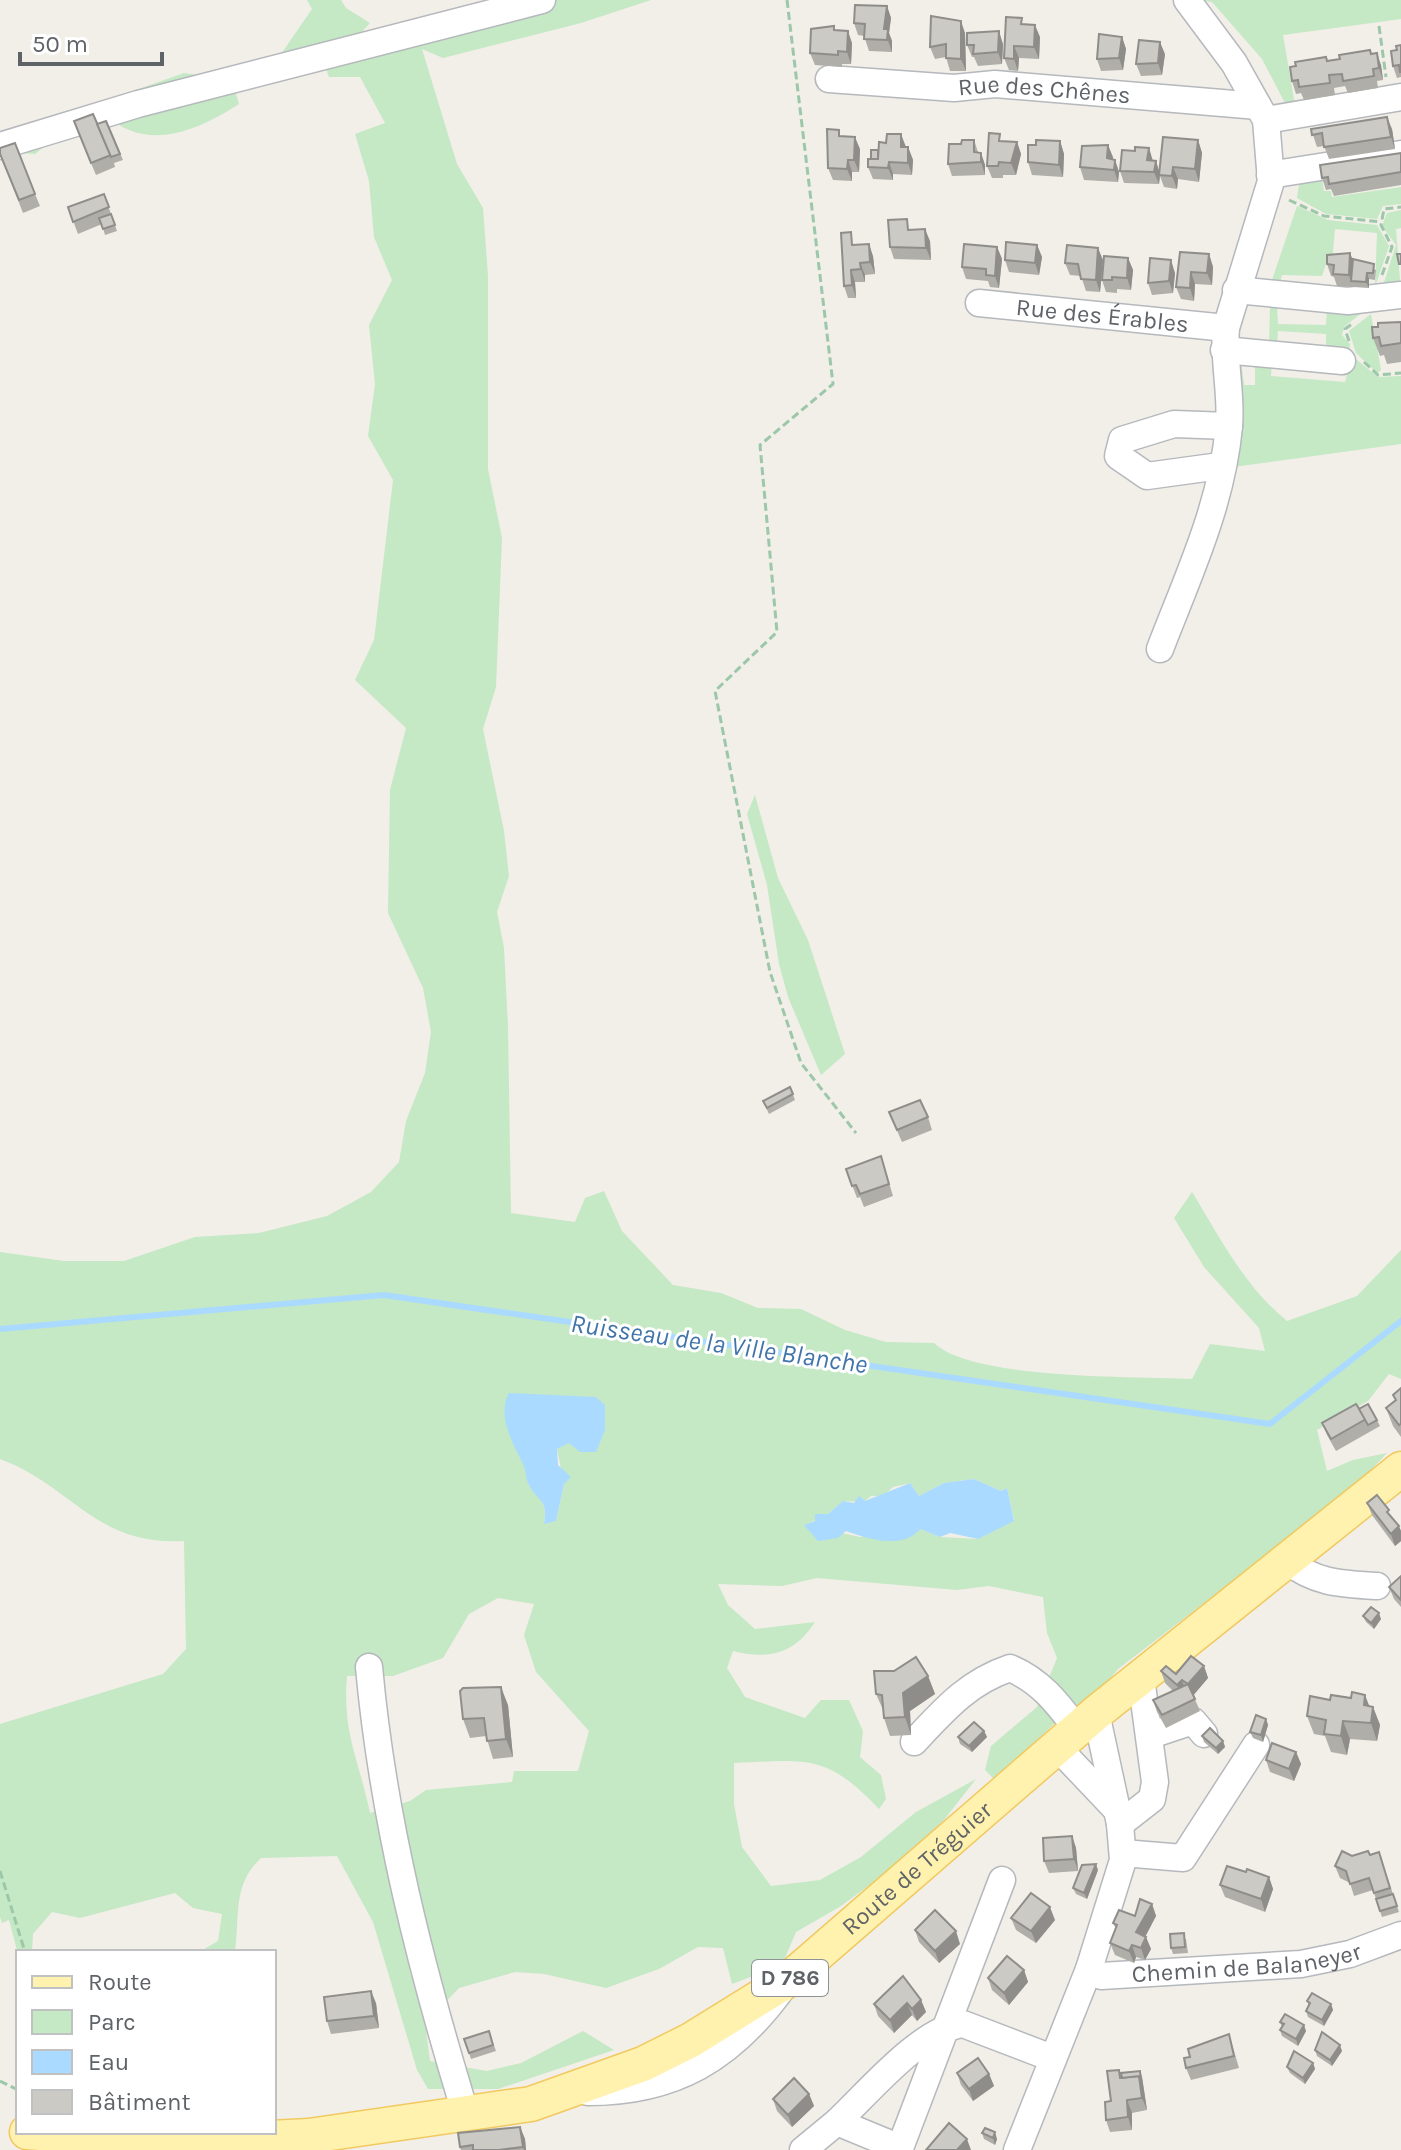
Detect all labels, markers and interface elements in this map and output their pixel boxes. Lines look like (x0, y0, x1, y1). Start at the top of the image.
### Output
scale bar (20, 16, 162, 66)
text: 50 m (32, 30, 88, 58)
street label: Rue des Chênes (957, 70, 1132, 109)
street label: Rue des Érables (1015, 293, 1190, 338)
water label: Ruisseau de la Ville Blanche (569, 1308, 869, 1380)
street label: Route de Tréguier (836, 1796, 998, 1941)
street label: Chemin de Balaneyer (1131, 1937, 1366, 1988)
legend (16, 1950, 276, 2134)
road number: D 786 (752, 1960, 828, 1996)
text: Route (88, 1968, 152, 1996)
text: Parc (88, 2008, 136, 2036)
text: Eau (88, 2048, 129, 2076)
text: Bâtiment (88, 2088, 191, 2116)

